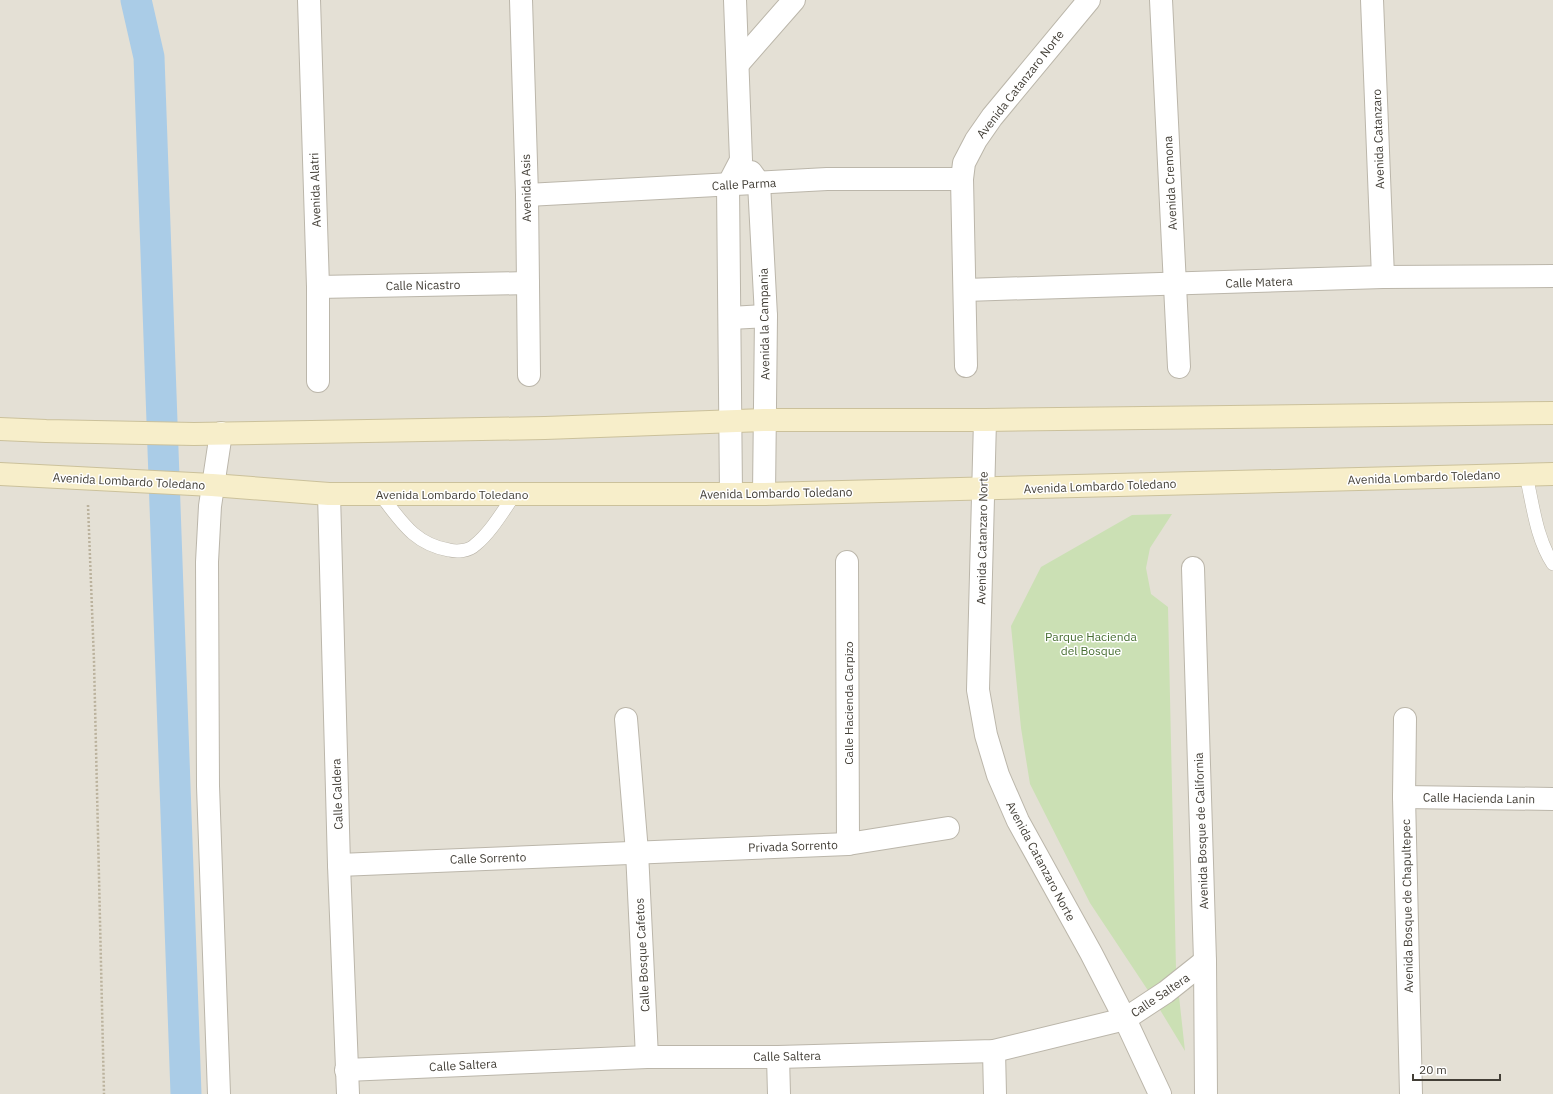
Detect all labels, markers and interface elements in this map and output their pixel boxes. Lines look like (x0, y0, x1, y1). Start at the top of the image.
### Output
street label: Avenida Catanzaro Norte (973, 26, 1067, 141)
street label: Avenida Catanzaro (1369, 88, 1387, 189)
street label: Avenida Cremona (1160, 135, 1180, 231)
street label: Avenida Alatri (306, 152, 324, 228)
street label: Avenida Asis (518, 154, 534, 222)
street label: Calle Parma (711, 175, 777, 193)
street label: Avenida la Campania (756, 267, 772, 380)
street label: Calle Matera (1225, 273, 1294, 291)
street label: Calle Nicastro (386, 277, 461, 293)
street label: Avenida Lombardo Toledano (1347, 467, 1501, 487)
street label: Avenida Lombardo Toledano (52, 470, 206, 493)
street label: Avenida Catanzaro Norte (973, 471, 991, 605)
street label: Avenida Lombardo Toledano (1023, 476, 1177, 496)
street label: Avenida Lombardo Toledano (700, 484, 853, 502)
street label: Avenida Lombardo Toledano (376, 487, 529, 502)
park label: Parque Hacienda del Bosque (1045, 629, 1137, 658)
street label: Calle Hacienda Carpizo (841, 641, 856, 765)
street label: Avenida Bosque de California (1191, 752, 1211, 910)
street label: Calle Caldera (328, 758, 346, 830)
street label: Calle Hacienda Lanin (1423, 790, 1535, 806)
street label: Avenida Catanzaro Norte (1003, 799, 1079, 924)
street label: Avenida Bosque de Chapultepec (1398, 819, 1416, 993)
street label: Privada Sorrento (748, 837, 838, 855)
street label: Calle Sorrento (450, 849, 527, 867)
street label: Calle Bosque Cafetos (632, 897, 652, 1013)
street label: Calle Saltera (1128, 969, 1193, 1020)
street label: Calle Saltera (753, 1048, 822, 1064)
street label: Calle Saltera (429, 1056, 498, 1074)
scale bar (1413, 1056, 1500, 1082)
text: 20 m (1419, 1062, 1447, 1077)

